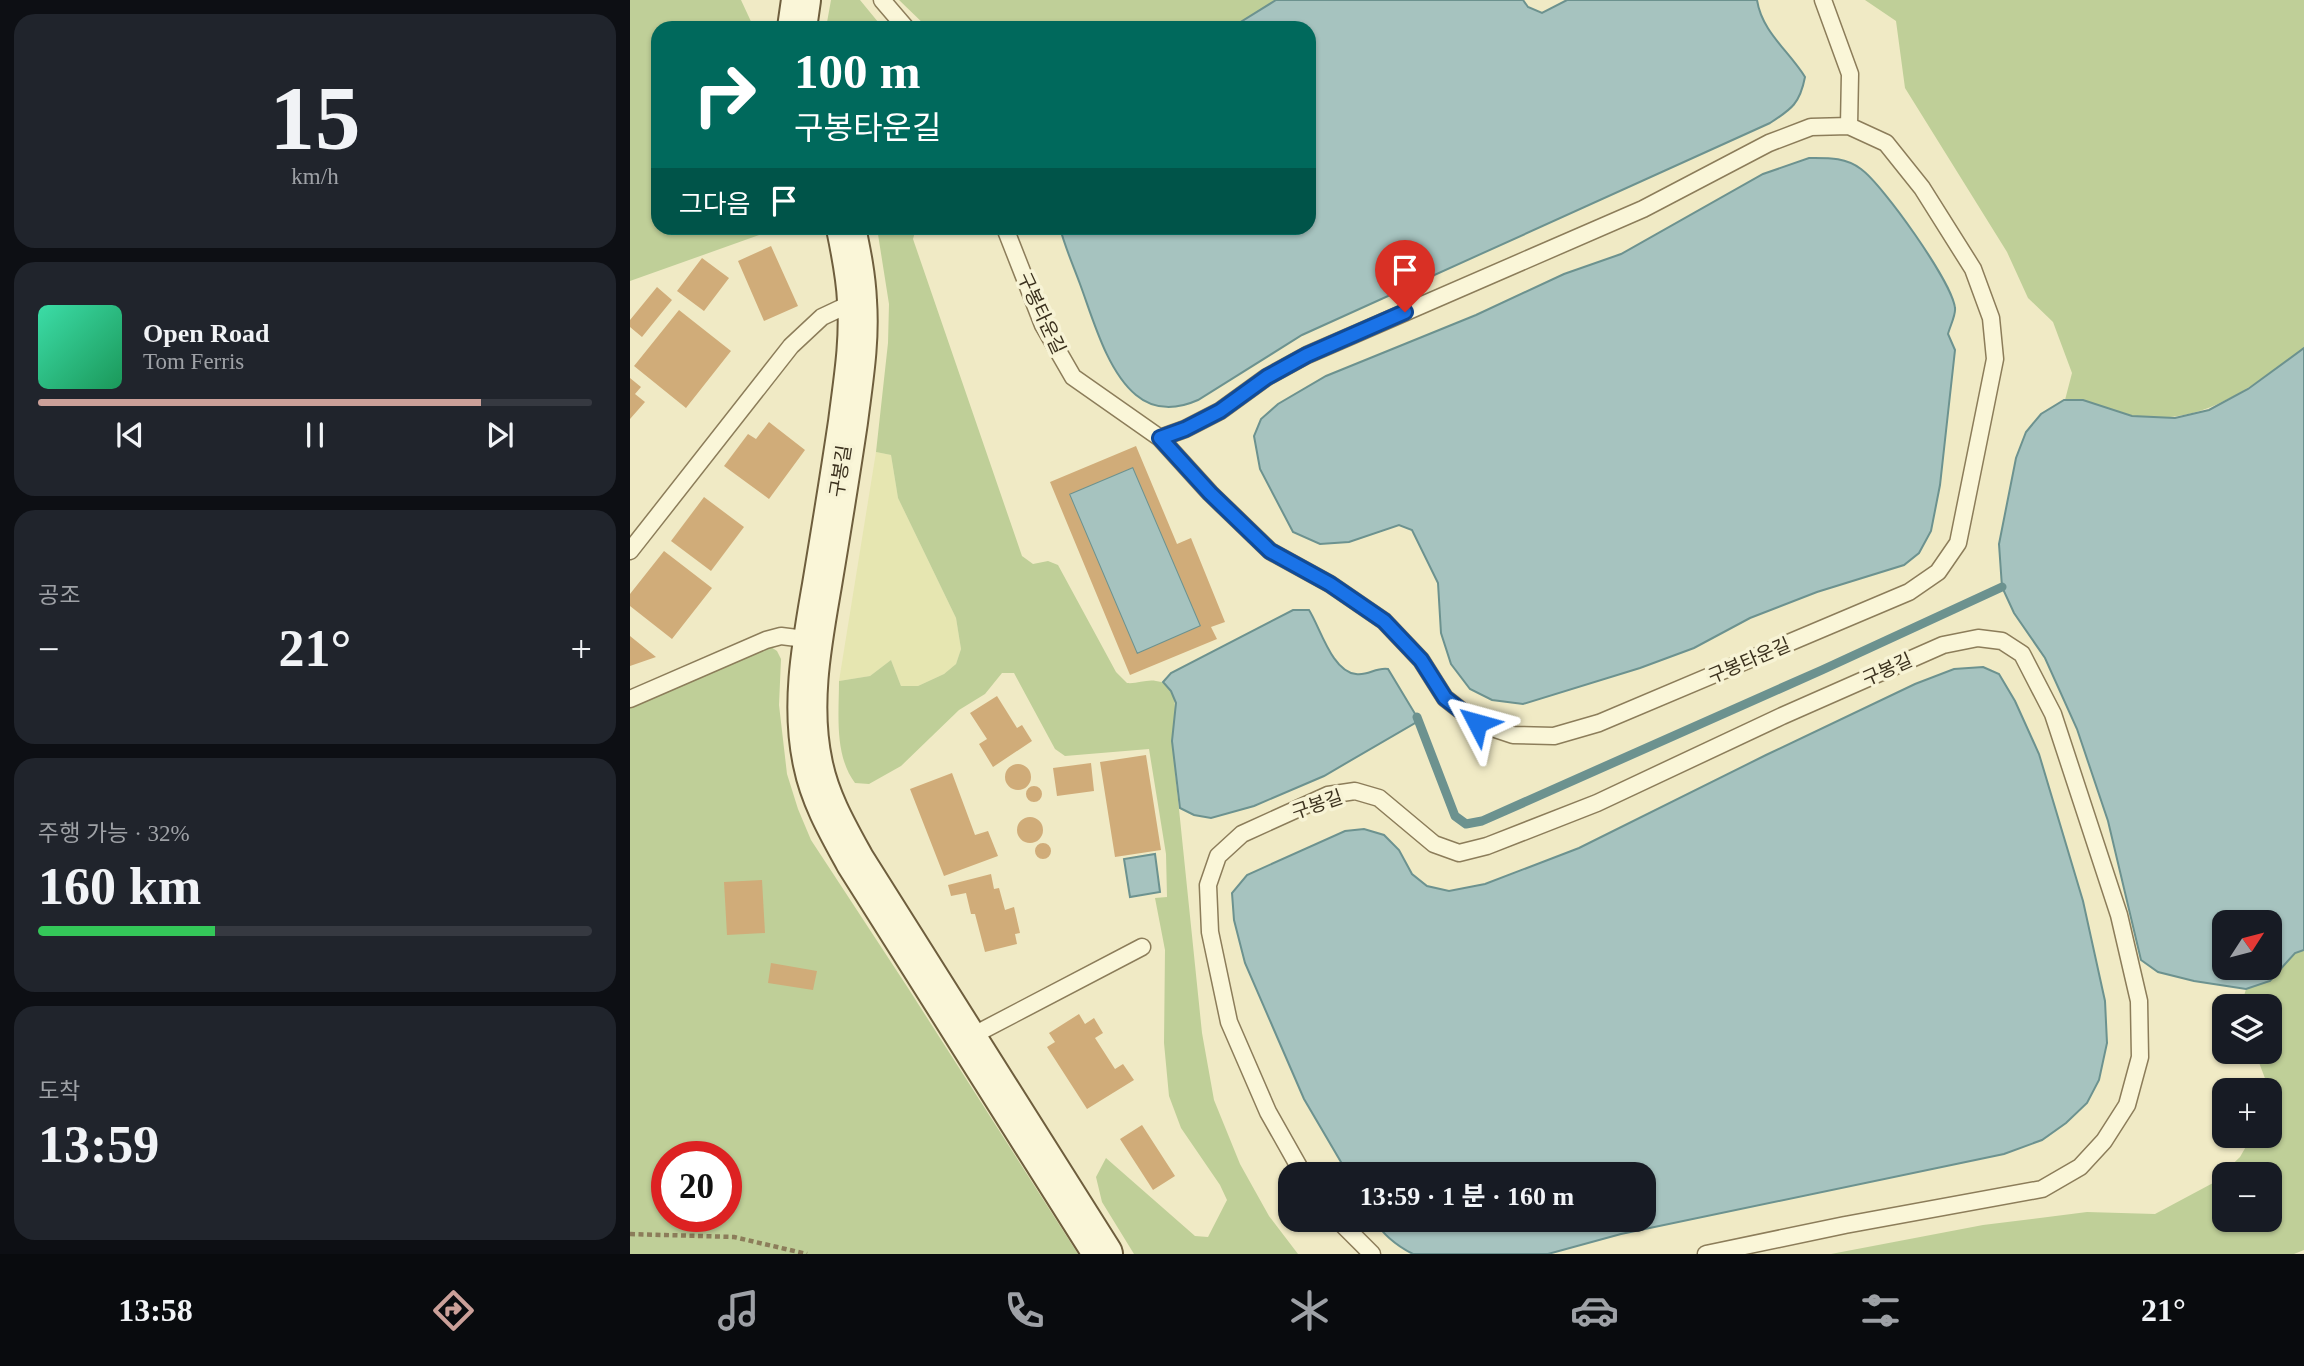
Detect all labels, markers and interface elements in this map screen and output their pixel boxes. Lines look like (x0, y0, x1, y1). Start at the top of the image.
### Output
text: 100 m (794, 44, 921, 99)
icon: right (679, 49, 770, 140)
text: 15 (270, 68, 361, 169)
text: 구봉타운길 (794, 110, 941, 146)
text: km/h (291, 164, 339, 189)
icon: arrive (765, 182, 803, 220)
text: 그다음 (679, 190, 751, 219)
pin (1375, 240, 1435, 312)
icon: arrive (1386, 251, 1424, 289)
street label: 구봉타운길 (1014, 269, 1070, 357)
text: Open Road (143, 319, 269, 348)
text: Tom Ferris (143, 349, 244, 374)
icon: previous (111, 416, 149, 454)
icon: pause (296, 416, 334, 454)
icon: next (481, 416, 519, 454)
street label: 구봉길 (826, 444, 855, 499)
text: 공조 (38, 583, 80, 608)
text: 21° (279, 620, 351, 677)
text: − (38, 628, 59, 670)
text: + (571, 628, 592, 670)
street label: 구봉타운길 (1705, 634, 1794, 687)
street label: 구봉길 (1859, 649, 1915, 690)
position arrow (1440, 686, 1514, 760)
street label: 구봉길 (1289, 786, 1345, 823)
text: 주행 가능 · 32% (38, 821, 190, 846)
text: 160 km (38, 858, 201, 915)
north arrow (2212, 910, 2282, 980)
map controls (2212, 910, 2282, 1232)
button: layers (2212, 994, 2282, 1064)
button: + (2212, 1078, 2282, 1148)
text: 도착 (38, 1079, 80, 1104)
text: 13:59 (38, 1116, 159, 1173)
speed limit sign: 20 (651, 1141, 742, 1232)
button: − (2212, 1162, 2282, 1232)
text: 13:59 · 1 분 · 160 m (1360, 1182, 1574, 1211)
icon: directions (429, 1286, 478, 1335)
icon: music (714, 1286, 763, 1335)
icon: phone (1000, 1286, 1049, 1335)
icon: climate (1285, 1286, 1334, 1335)
icon: car (1570, 1286, 1619, 1335)
icon: filters (1856, 1286, 1905, 1335)
text: 13:58 (118, 1292, 193, 1328)
text: 21° (2141, 1292, 2186, 1328)

